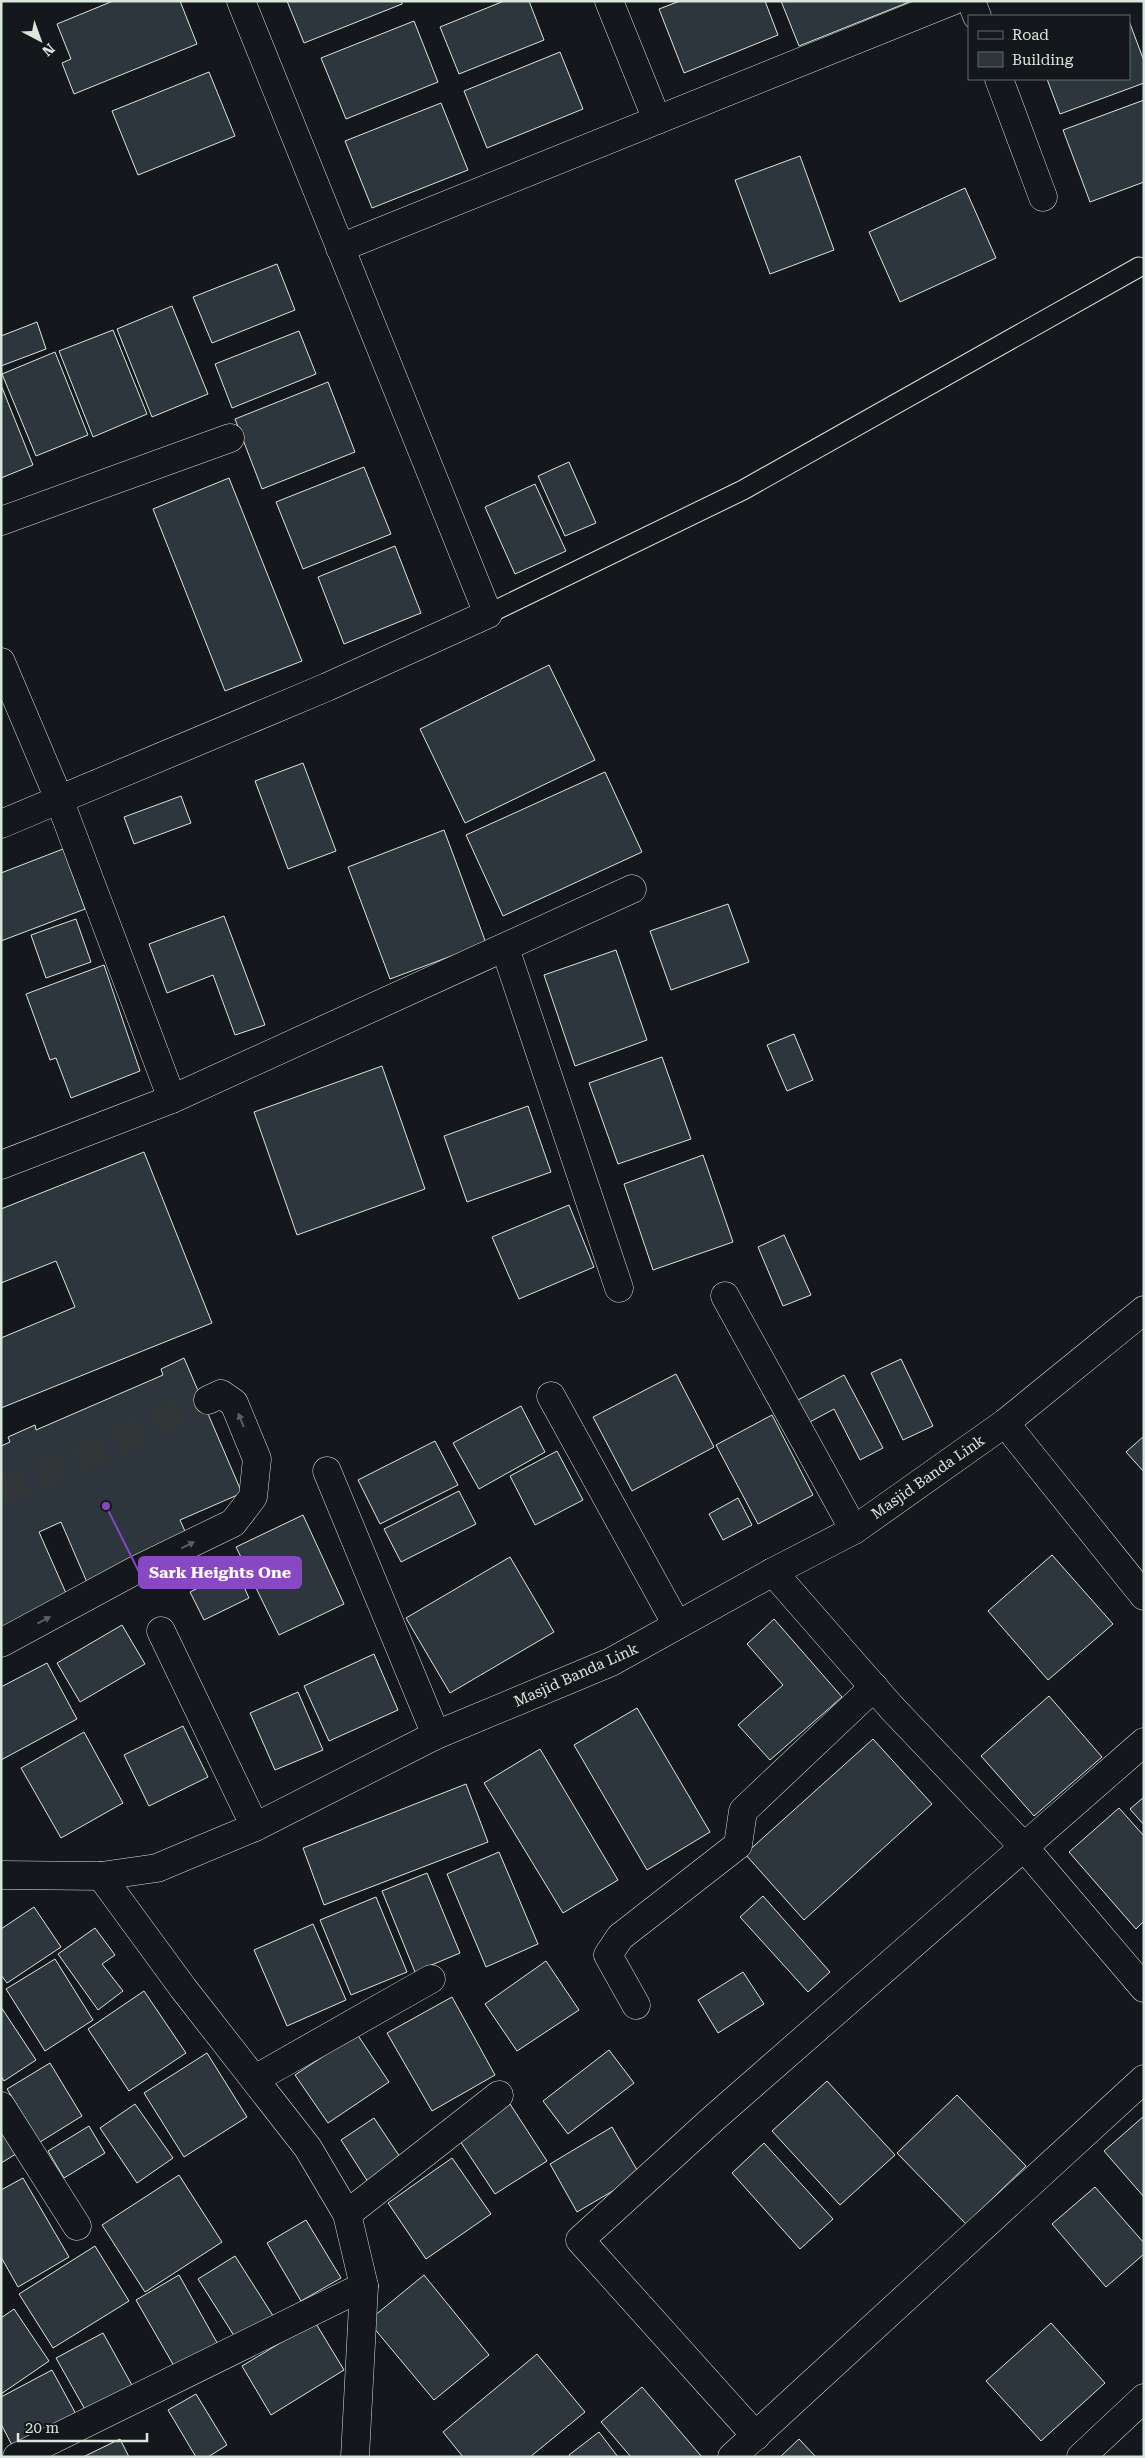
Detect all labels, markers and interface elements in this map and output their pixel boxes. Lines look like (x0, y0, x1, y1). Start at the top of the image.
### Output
north arrow (15, 15, 65, 65)
legend (968, 15, 1130, 80)
text: Road (1012, 26, 1049, 44)
text: N (39, 40, 58, 60)
text: Building (1012, 51, 1074, 69)
one-way arrow (237, 1412, 245, 1427)
street label: Masjid Banda Link (868, 1431, 989, 1523)
one-way arrow (181, 1541, 195, 1549)
callout: Sark Heights One (139, 1557, 301, 1588)
text: Sark Heights One (149, 1563, 291, 1582)
one-way arrow (37, 1615, 51, 1624)
street label: Masjid Banda Link (511, 1639, 641, 1711)
scale bar (18, 2410, 146, 2442)
text: 20 m (25, 2419, 60, 2437)

